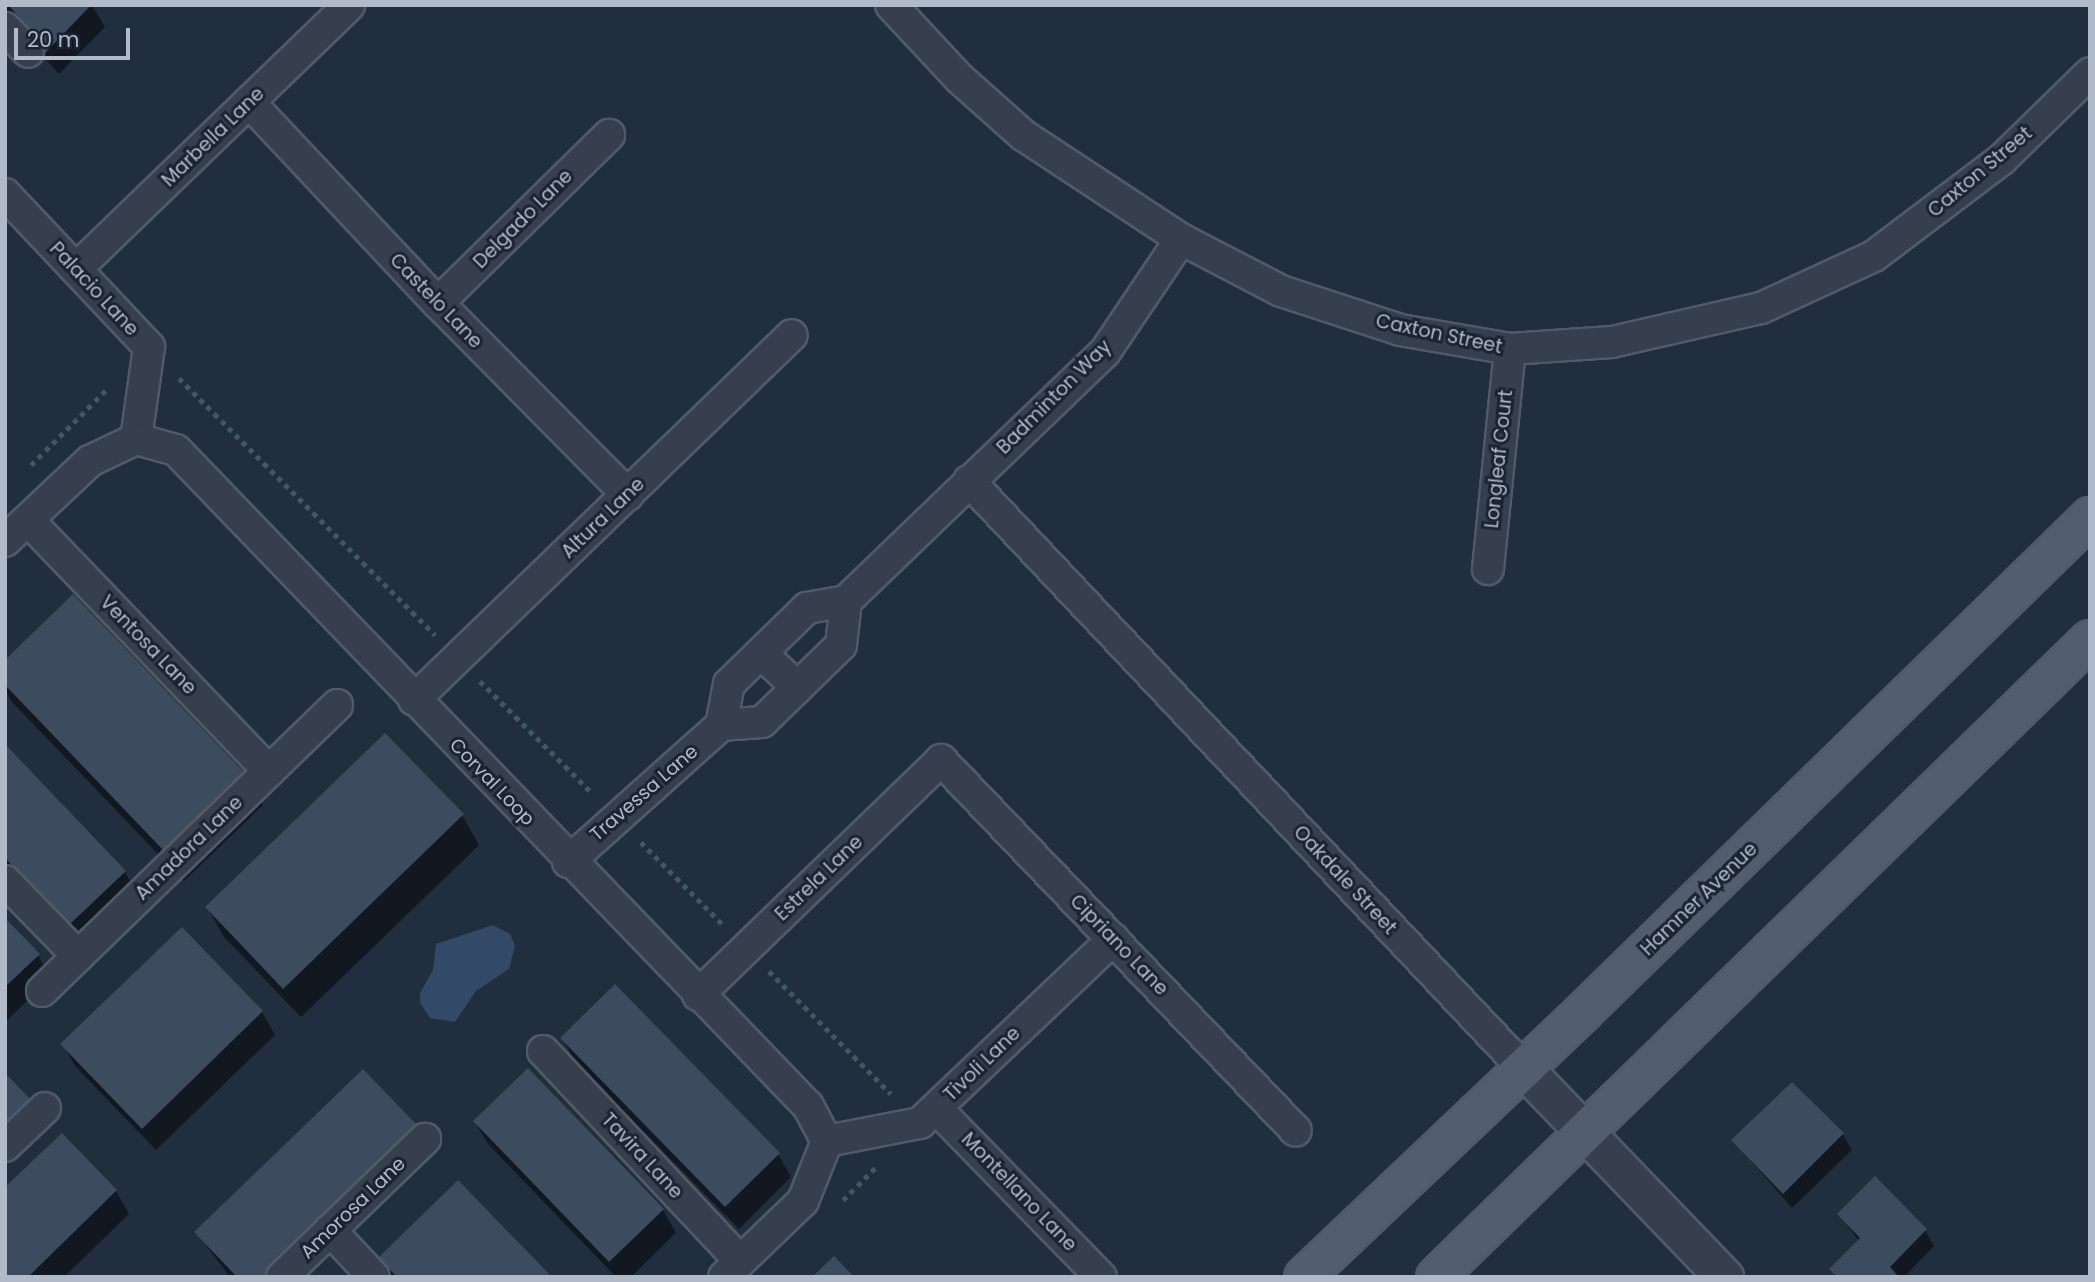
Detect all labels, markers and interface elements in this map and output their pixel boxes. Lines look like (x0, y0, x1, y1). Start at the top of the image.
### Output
scale bar (18, 14, 133, 58)
text: 20 m (27, 25, 80, 54)
street label: Marbella Lane (157, 83, 269, 191)
street label: Caxton Street (1923, 122, 2037, 222)
street label: Delgado Lane (469, 165, 577, 273)
street label: Palacio Lane (45, 237, 143, 341)
street label: Castelo Lane (385, 249, 487, 353)
street label: Caxton Street (1374, 309, 1504, 359)
street label: Badminton Way (992, 335, 1116, 459)
street label: Longleaf Court (1480, 389, 1518, 529)
street label: Altura Lane (557, 473, 649, 563)
street label: Ventosa Lane (95, 591, 201, 699)
street label: Corval Loop (445, 734, 539, 830)
street label: Travessa Lane (585, 740, 703, 846)
street label: Amadora Lane (131, 791, 247, 905)
street label: Oakdale Street (1289, 821, 1401, 939)
street label: Estrela Lane (770, 831, 868, 925)
street label: Hamner Avenue (1636, 838, 1762, 960)
street label: Cipriano Lane (1065, 890, 1173, 1000)
street label: Tivoli Lane (939, 1022, 1025, 1106)
street label: Tavira Lane (597, 1109, 687, 1203)
street label: Montellano Lane (957, 1128, 1081, 1256)
street label: Amorosa Lane (296, 1152, 410, 1264)

